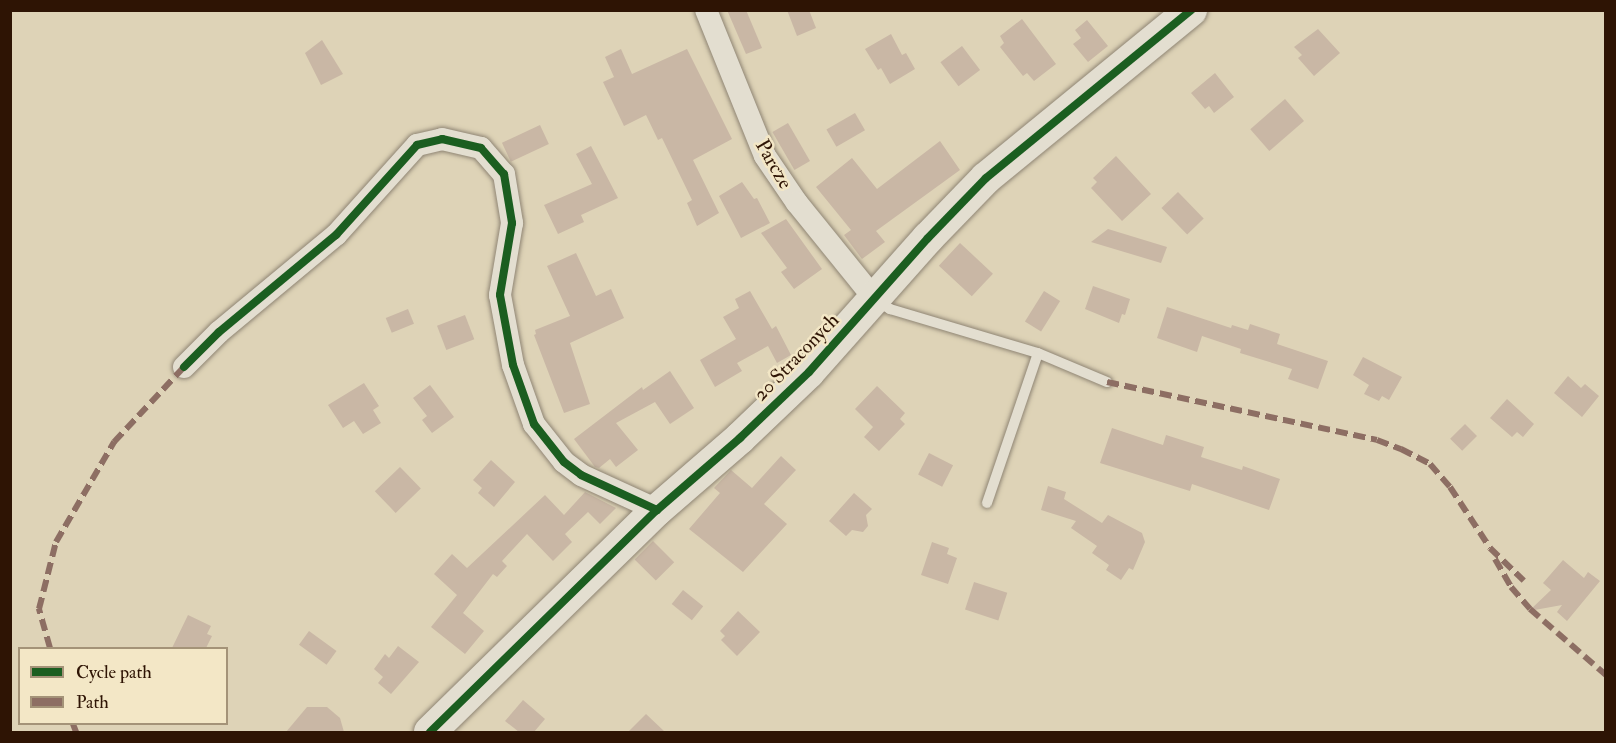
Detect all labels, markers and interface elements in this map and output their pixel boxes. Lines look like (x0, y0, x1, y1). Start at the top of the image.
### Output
street label: Parcze (750, 135, 798, 193)
street label: 20 Straconych (748, 308, 844, 406)
legend (18, 647, 228, 725)
text: Cycle path (76, 661, 152, 684)
text: Path (76, 691, 109, 714)

